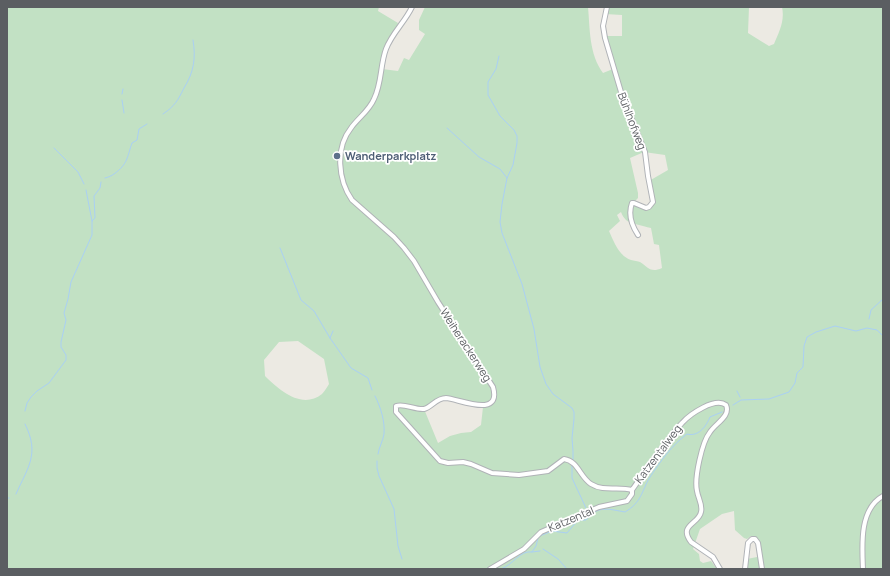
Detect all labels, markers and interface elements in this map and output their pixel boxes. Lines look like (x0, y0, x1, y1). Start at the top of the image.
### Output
street label: Bühlhofweg (615, 90, 650, 152)
place label: Wanderparkplatz (345, 148, 437, 163)
marker: Wanderparkplatz (332, 151, 342, 161)
street label: Weiherackerweg (437, 305, 496, 384)
street label: Katzentalweg (631, 421, 684, 486)
street label: Katzental (546, 502, 596, 535)

